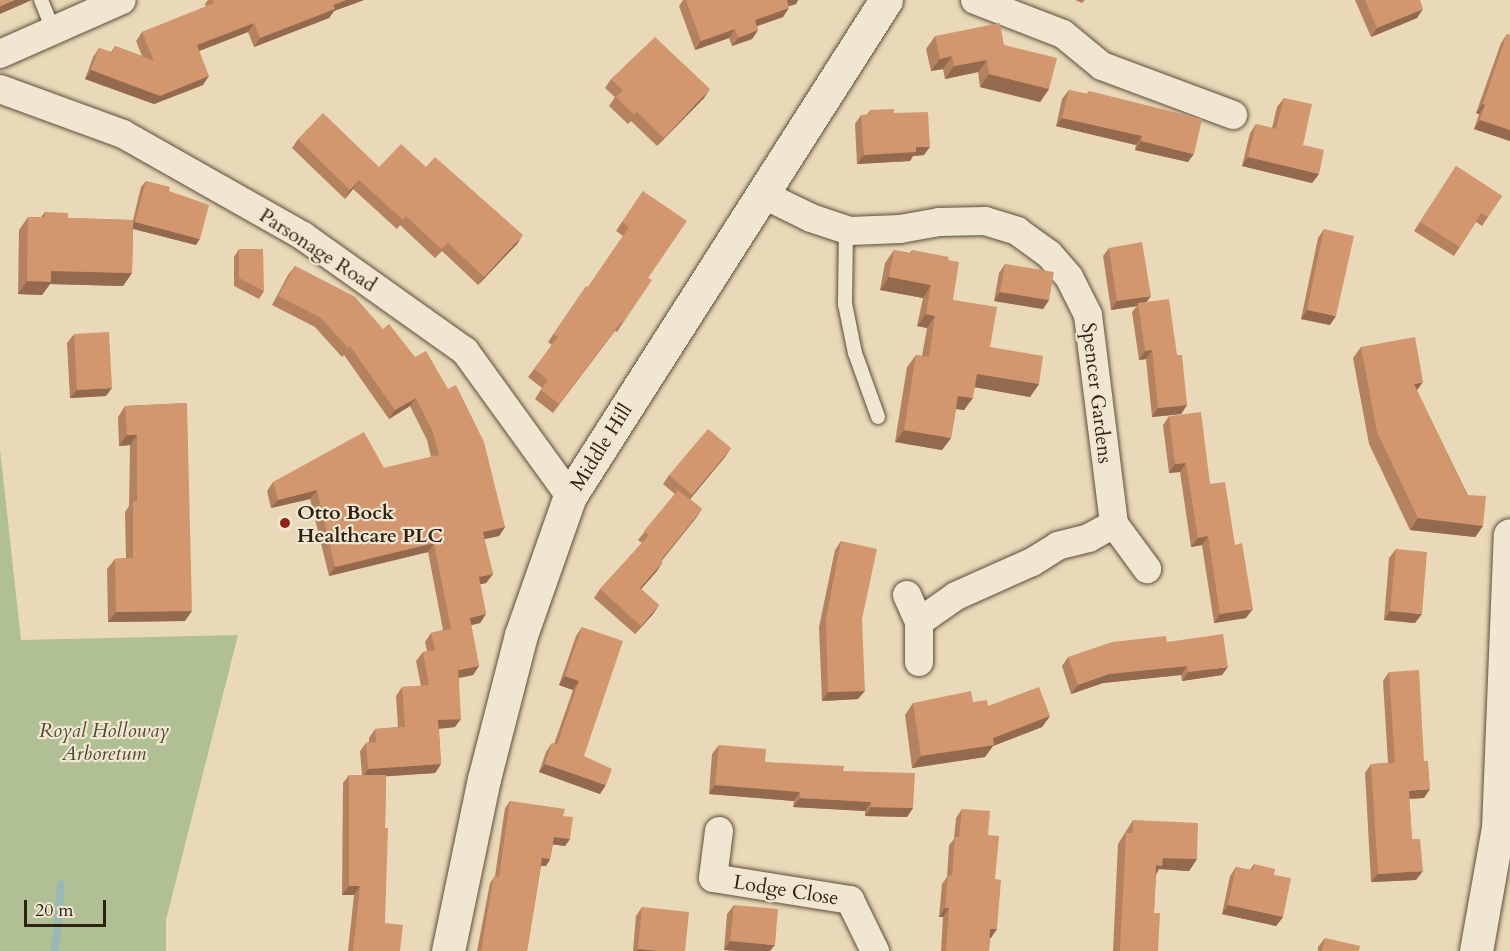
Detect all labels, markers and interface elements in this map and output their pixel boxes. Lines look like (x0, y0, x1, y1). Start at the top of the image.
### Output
street label: Parsonage Road (255, 203, 381, 297)
street label: Spencer Gardens (1076, 321, 1118, 465)
street label: Middle Hill (565, 399, 637, 495)
place label: Otto Bock Healthcare PLC (297, 500, 443, 547)
marker: Otto Bock Healthcare PLC (278, 516, 292, 530)
park label: Royal Holloway Arboretum (39, 719, 169, 766)
street label: Lodge Close (732, 870, 840, 910)
scale bar (27, 888, 110, 926)
text: 20 m (35, 898, 74, 923)

